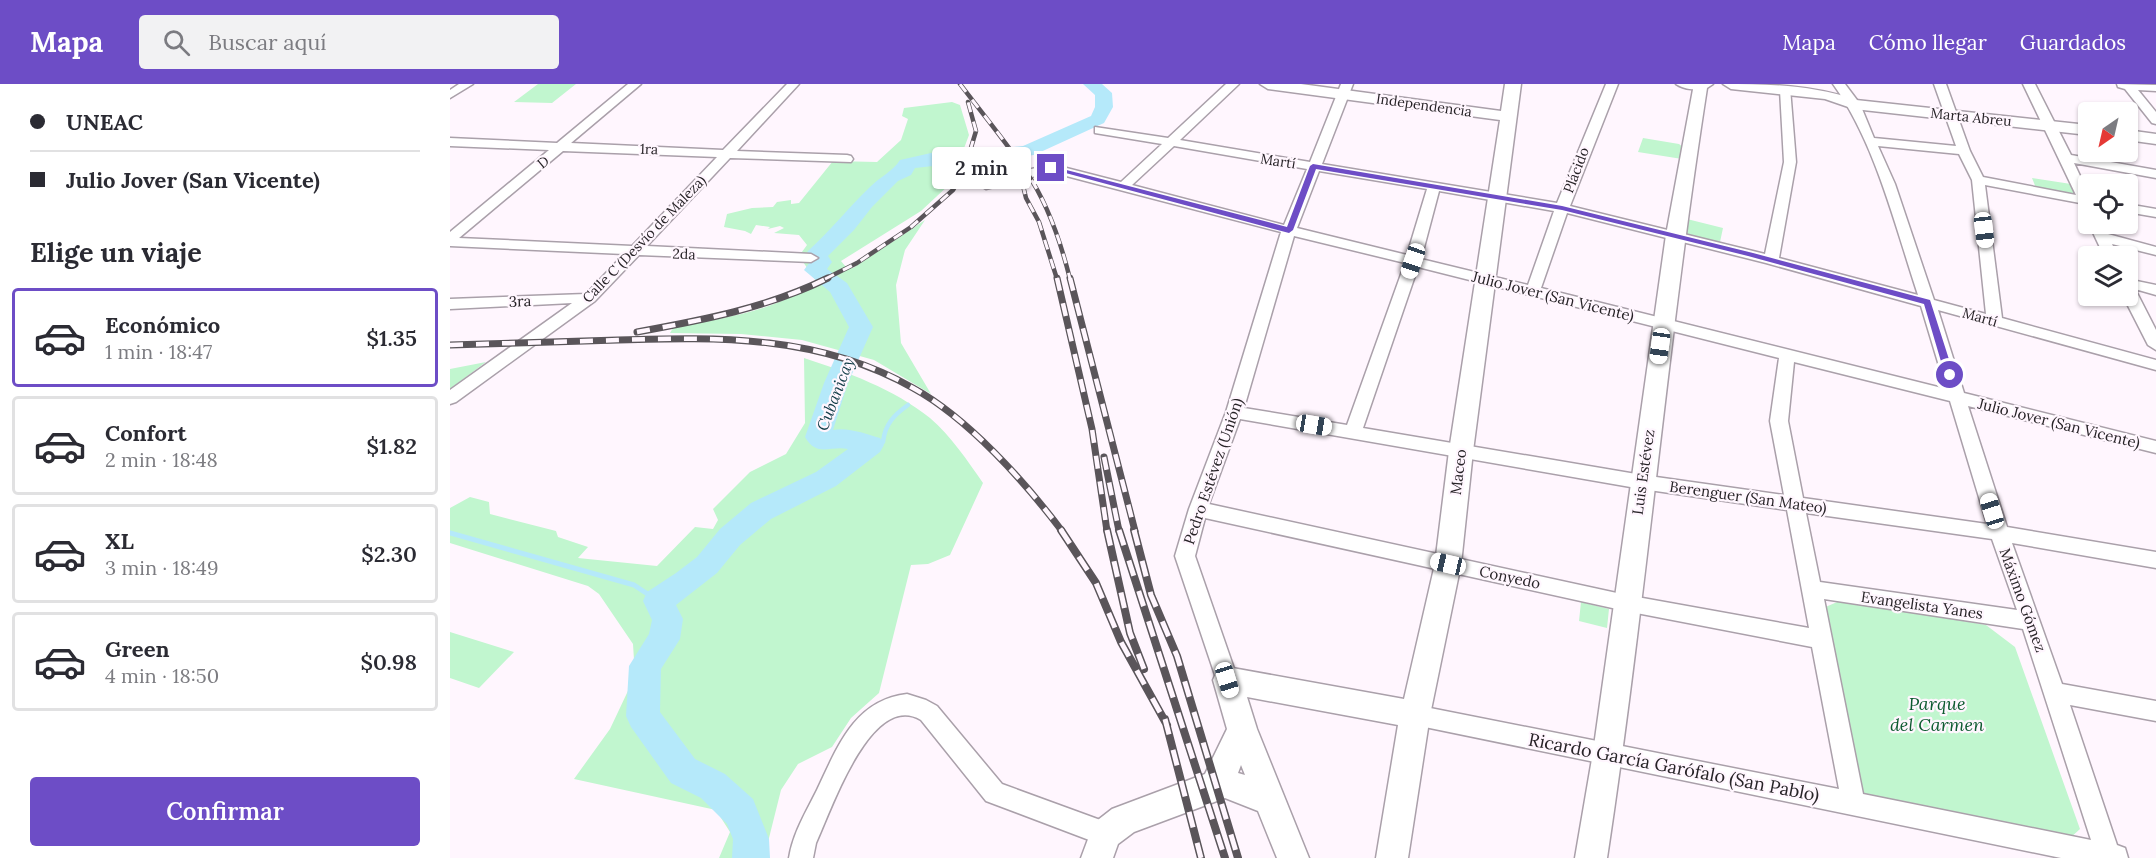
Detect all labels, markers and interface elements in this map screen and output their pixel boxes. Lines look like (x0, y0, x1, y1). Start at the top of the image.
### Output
search box (139, 15, 559, 69)
text: Mapa (30, 24, 103, 60)
icon: search (160, 26, 193, 59)
text: Buscar aquí (208, 28, 327, 56)
text: Mapa (1782, 29, 1836, 56)
text: Cómo llegar (1869, 29, 1987, 56)
text: Guardados (2020, 29, 2126, 56)
street label: Independencia (1375, 89, 1473, 121)
north arrow (2078, 102, 2138, 162)
map controls (2078, 102, 2138, 306)
street label: Marta Abreu (1930, 104, 2012, 130)
text: UNEAC (66, 108, 143, 136)
street label: 1ra (640, 140, 658, 158)
street label: Plácido (1559, 145, 1593, 195)
callout: 2 min (931, 147, 1030, 189)
street label: Martí (1259, 149, 1297, 173)
street label: D (533, 152, 553, 172)
route end (1037, 154, 1064, 181)
text: 2 min (955, 155, 1008, 180)
text: Julio Jover (San Vicente) (66, 166, 320, 194)
street label: Calle C (Desvío de Maleza) (578, 171, 710, 307)
button: locate (2078, 174, 2138, 234)
car (1973, 211, 1995, 249)
text: Elige un viaje (30, 235, 202, 269)
car (1399, 241, 1427, 281)
street label: 2da (672, 245, 696, 263)
button: layers (2078, 246, 2138, 306)
street label: Julio Jover (San Vicente) (1469, 266, 1636, 326)
street label: 3ra (508, 291, 532, 311)
street label: Martí (1960, 303, 2000, 331)
icon: car (33, 311, 87, 365)
text: Económico (105, 311, 220, 339)
text: $1.35 (366, 324, 417, 352)
car (1649, 327, 1671, 365)
text: 1 min · 18:47 (105, 339, 212, 364)
water label: Cubanicay (812, 354, 858, 434)
route start (1936, 361, 1963, 388)
street label: Julio Jover (San Vicente) (1975, 393, 2142, 453)
street label: Pedro Estévez (Unión) (1179, 395, 1248, 547)
car (1295, 413, 1333, 437)
icon: car (33, 419, 87, 473)
text: Confort (105, 419, 187, 447)
street label: Luis Estévez (1628, 428, 1658, 516)
text: $1.82 (366, 432, 417, 460)
text: 2 min · 18:48 (105, 447, 218, 472)
street label: Maceo (1446, 448, 1470, 496)
street label: Berenguer (San Mateo) (1668, 477, 1828, 518)
car (1978, 491, 2006, 531)
icon: car (33, 527, 87, 581)
text: XL (105, 527, 134, 555)
text: $2.30 (361, 540, 417, 568)
street label: Máximo Gómez (1995, 545, 2051, 655)
car (1428, 551, 1468, 577)
text: 3 min · 18:49 (105, 555, 218, 580)
street label: Conyedo (1478, 561, 1542, 593)
street label: Evangelista Yanes (1860, 587, 1984, 623)
icon: car (33, 635, 87, 689)
text: Green (105, 635, 170, 663)
text: $0.98 (361, 648, 417, 676)
car (1213, 660, 1241, 700)
text: 4 min · 18:50 (105, 663, 219, 688)
park label: Parque del Carmen (1890, 692, 1984, 736)
street label: Ricardo García Garófalo (San Pablo) (1527, 727, 1821, 807)
button: Confirmar (30, 777, 420, 846)

